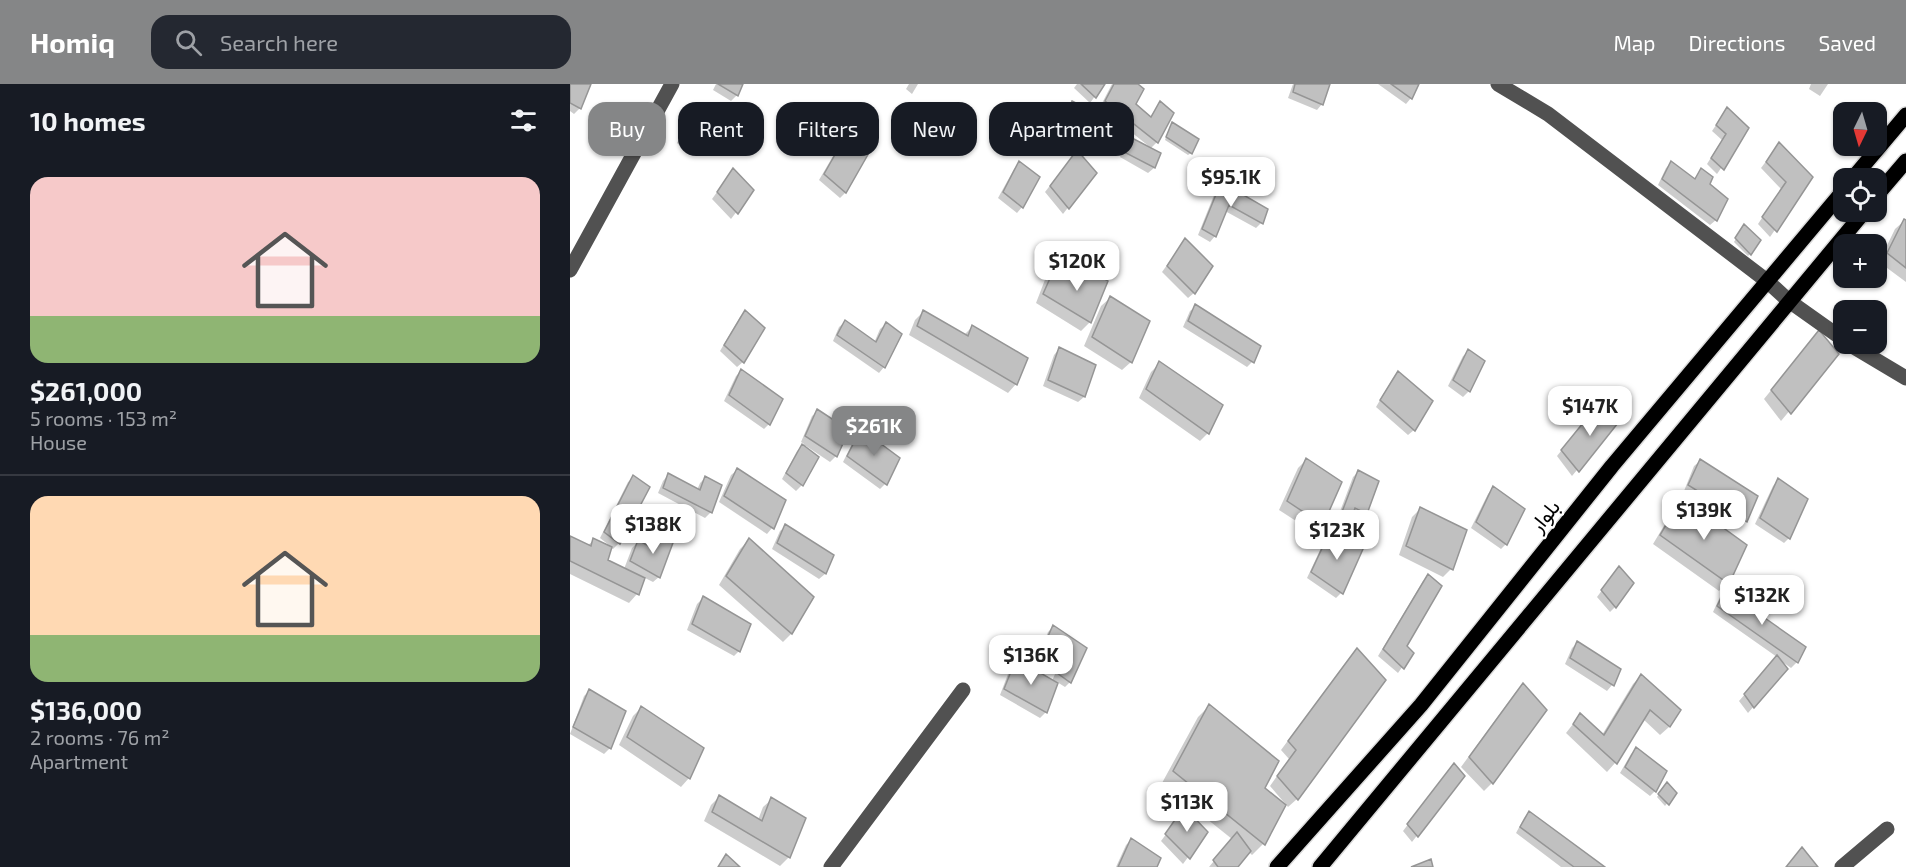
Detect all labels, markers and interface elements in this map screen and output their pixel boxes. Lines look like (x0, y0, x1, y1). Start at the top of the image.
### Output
search box (151, 15, 571, 69)
text: Homiq (30, 25, 115, 59)
icon: search (172, 26, 205, 59)
text: Search here (220, 29, 338, 55)
text: Map (1613, 30, 1656, 55)
text: Directions (1689, 30, 1785, 55)
text: Saved (1818, 30, 1876, 55)
chip: Buy (588, 102, 666, 156)
chip: Rent (678, 102, 764, 156)
chip: Filters (776, 102, 879, 156)
chip: New (891, 102, 977, 156)
chip: Apartment (989, 102, 1134, 156)
north arrow (1833, 102, 1887, 156)
map controls (1833, 102, 1887, 354)
icon: filters (507, 104, 540, 137)
text: 10 homes (30, 105, 146, 136)
pin: $95.1K (1182, 157, 1280, 208)
text: $95.1K (1201, 164, 1261, 188)
button: locate (1833, 168, 1887, 222)
icon: home (231, 216, 339, 324)
button: + (1833, 234, 1887, 288)
pin: $120K (1035, 241, 1119, 292)
text: $120K (1048, 248, 1106, 272)
button: − (1833, 300, 1887, 354)
text: $261,000 (30, 375, 142, 406)
pin: $147K (1548, 386, 1632, 437)
text: $147K (1562, 393, 1618, 417)
text: 5 rooms · 153 m² (30, 406, 177, 430)
pin: $261K (832, 406, 916, 457)
text: $261K (846, 413, 902, 437)
text: House (30, 430, 87, 454)
pin: $139K (1662, 490, 1746, 541)
street label: بلوار (1523, 494, 1566, 538)
text: $139K (1676, 497, 1732, 521)
pin: $138K (611, 504, 695, 555)
pin: $123K (1295, 510, 1379, 561)
text: $138K (625, 511, 681, 535)
text: $123K (1309, 517, 1365, 541)
icon: home (231, 535, 339, 643)
pin: $132K (1720, 575, 1804, 626)
text: $132K (1734, 582, 1790, 606)
pin: $136K (989, 635, 1073, 686)
text: $136K (1003, 642, 1059, 666)
text: $136,000 (30, 694, 142, 725)
text: 2 rooms · 76 m² (30, 725, 169, 749)
text: Apartment (30, 749, 128, 773)
pin: $113K (1145, 782, 1229, 833)
text: $113K (1161, 789, 1213, 813)

